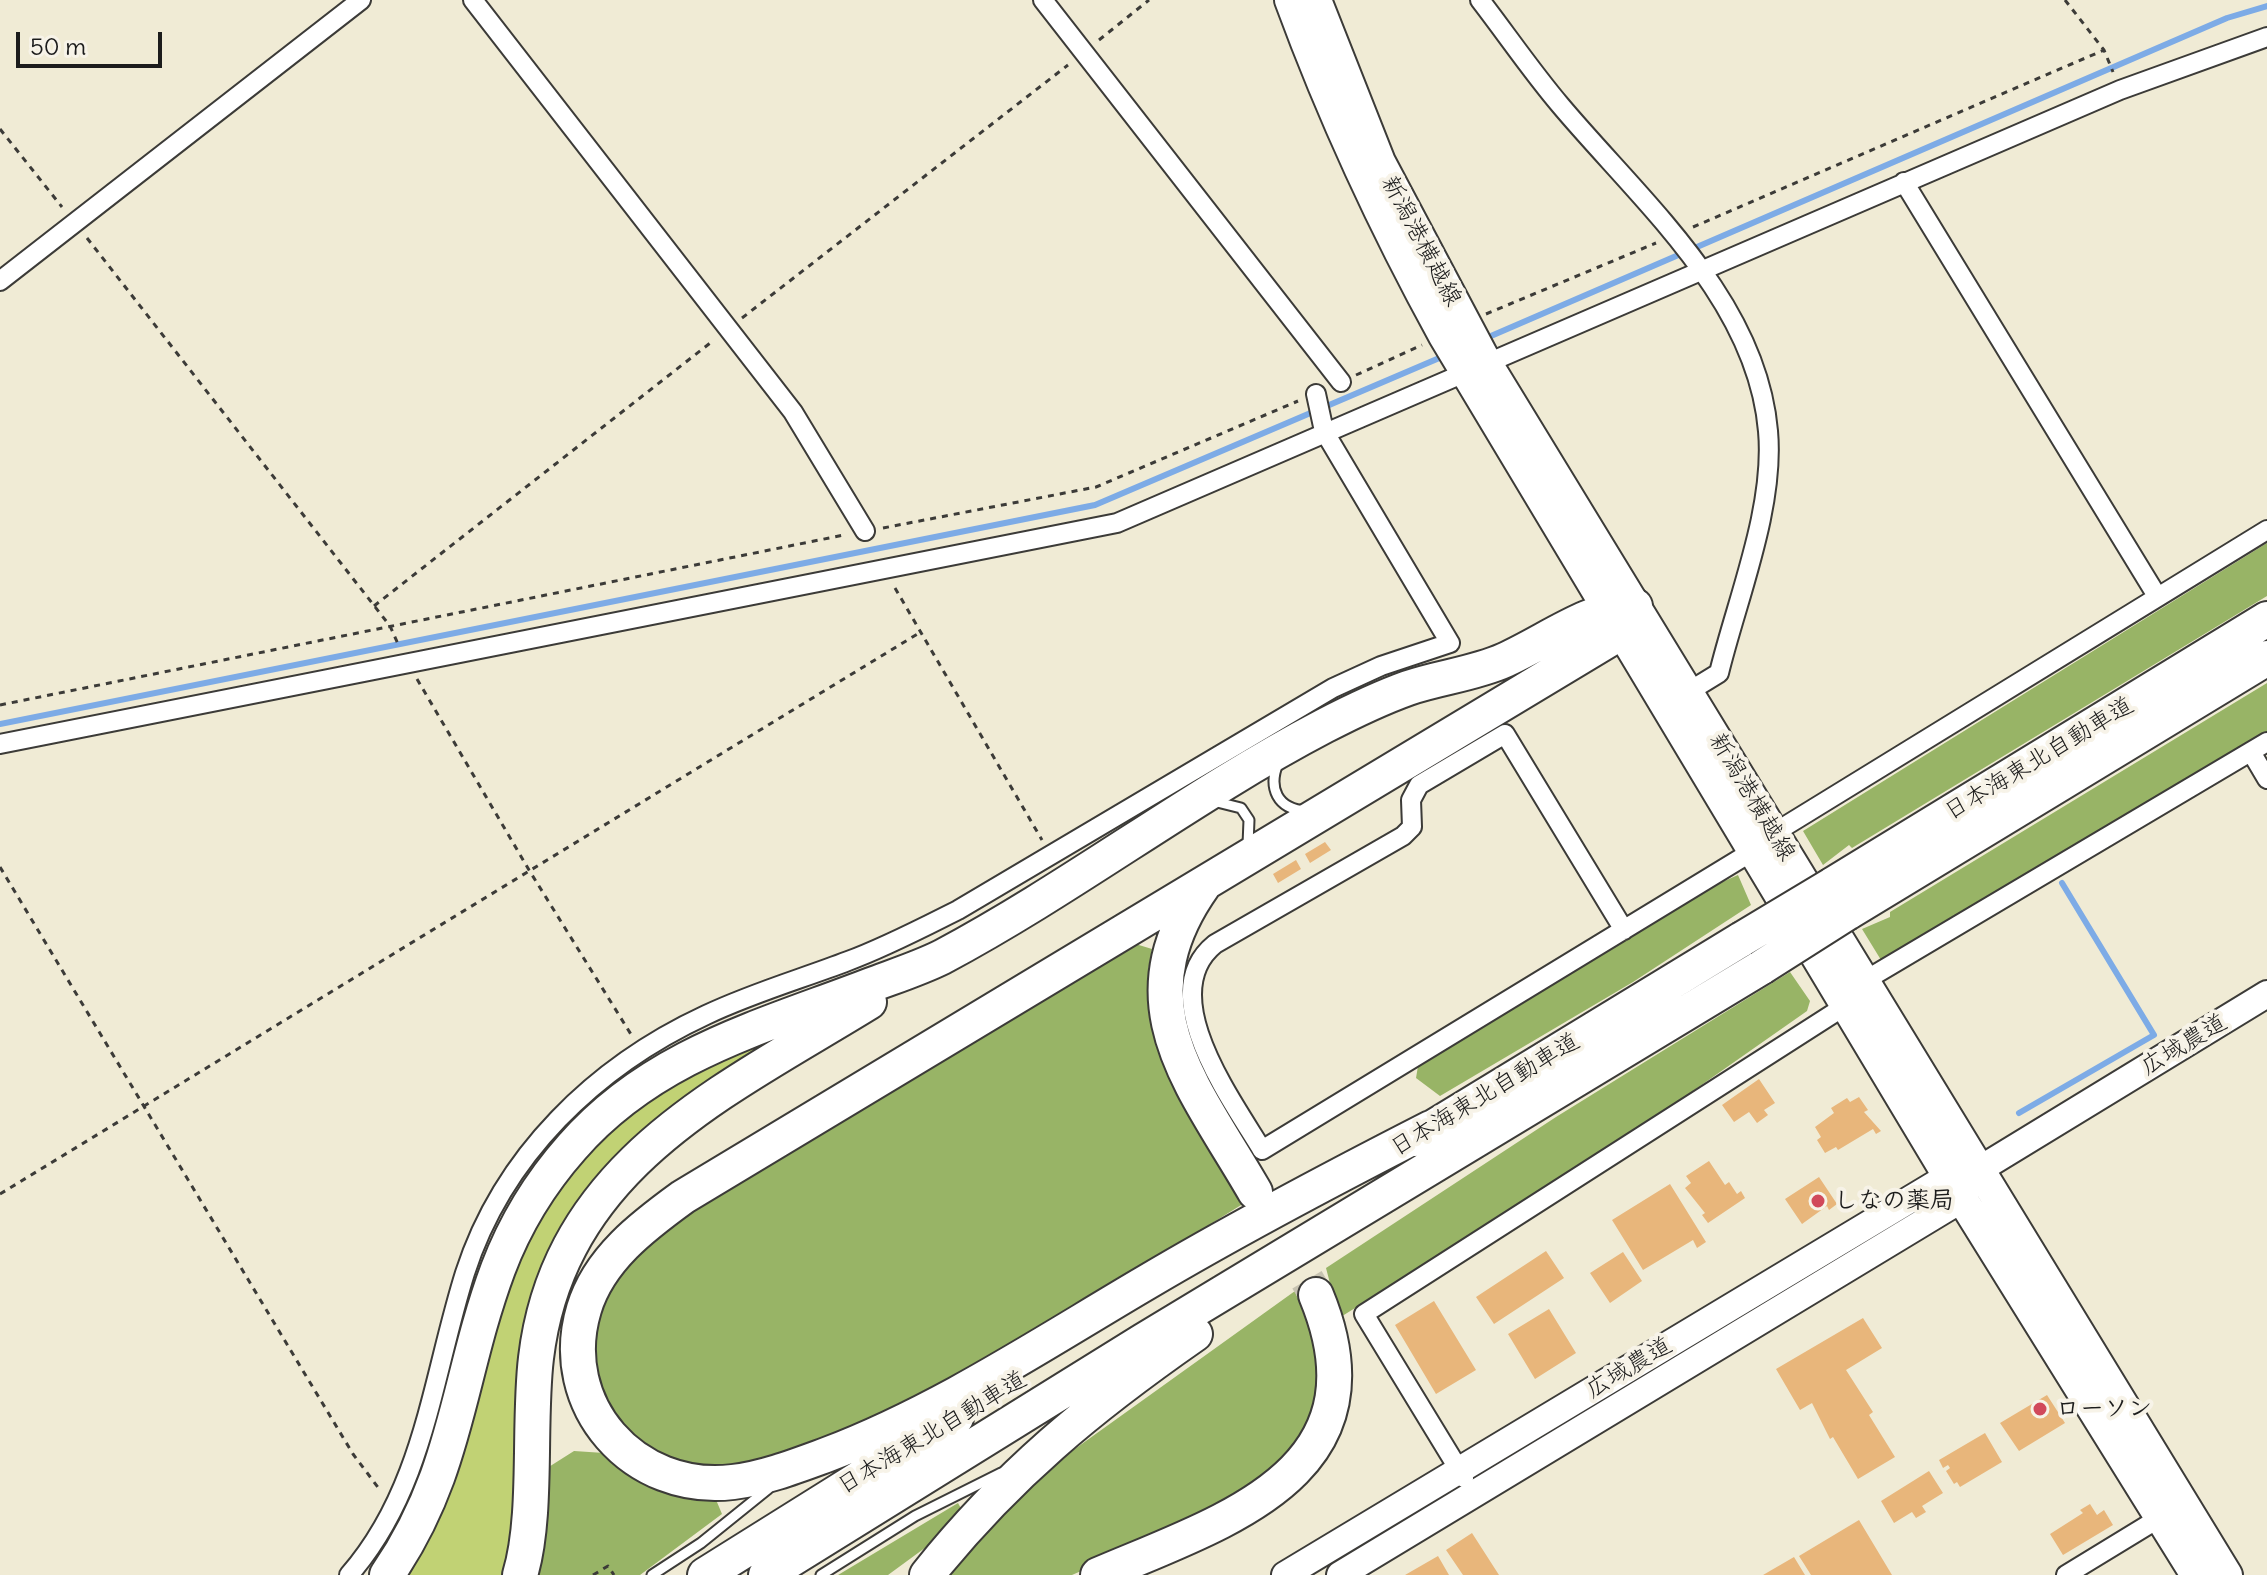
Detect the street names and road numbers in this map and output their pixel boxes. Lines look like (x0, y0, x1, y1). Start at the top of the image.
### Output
street label: 新潟港横越線 (1374, 171, 1468, 311)
street label: 日本海東北自動車道 (1939, 691, 2139, 827)
street label: 新潟港横越線 (1703, 728, 1801, 866)
street label: 広域農道 (2135, 1008, 2233, 1082)
street label: 日本海東北自動車道 (1385, 1027, 1585, 1163)
street label: 広域農道 (1580, 1331, 1678, 1405)
street label: 日本海東北自動車道 (832, 1365, 1032, 1501)

